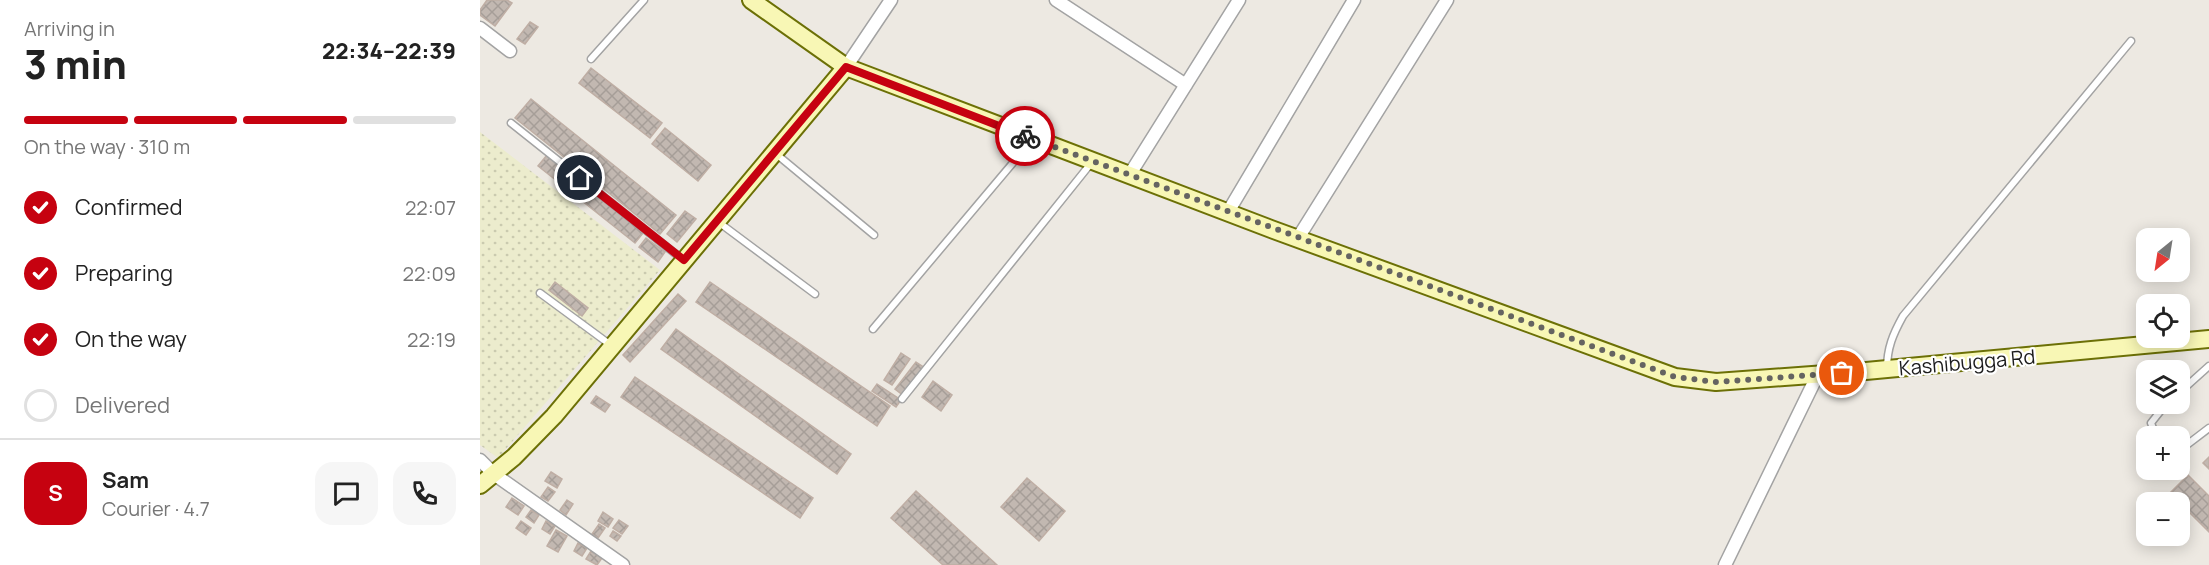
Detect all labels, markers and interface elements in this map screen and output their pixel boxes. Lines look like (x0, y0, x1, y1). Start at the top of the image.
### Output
text: Arriving in (24, 15, 115, 42)
text: 22:34–22:39 (322, 36, 456, 66)
text: 3 min (24, 37, 127, 91)
courier (995, 106, 1055, 166)
icon: bike (1009, 120, 1042, 153)
text: On the way · 310 m (24, 133, 190, 160)
pin (554, 152, 605, 203)
icon: home (563, 161, 596, 194)
icon: check (24, 191, 57, 224)
text: Confirmed (75, 192, 183, 222)
text: 22:07 (405, 194, 456, 221)
north arrow (2136, 228, 2190, 282)
map controls (2136, 228, 2190, 546)
icon: check (24, 257, 57, 290)
text: Preparing (75, 258, 173, 288)
text: 22:09 (403, 260, 456, 287)
button: locate (2136, 294, 2190, 348)
icon: check (24, 323, 57, 356)
text: On the way (75, 324, 187, 354)
text: 22:19 (407, 326, 456, 353)
street label: Kashibugga Rd (1898, 343, 2036, 381)
pin (1816, 347, 1867, 398)
icon: bag (1825, 356, 1858, 389)
button: layers (2136, 360, 2190, 414)
text: Delivered (75, 390, 170, 420)
button: + (2136, 426, 2190, 480)
button: chat (315, 462, 378, 525)
button: phone (393, 462, 456, 525)
text: Sam (102, 465, 149, 495)
text: S (48, 478, 63, 508)
button: − (2136, 492, 2190, 546)
text: Courier · 4.7 (102, 495, 210, 522)

